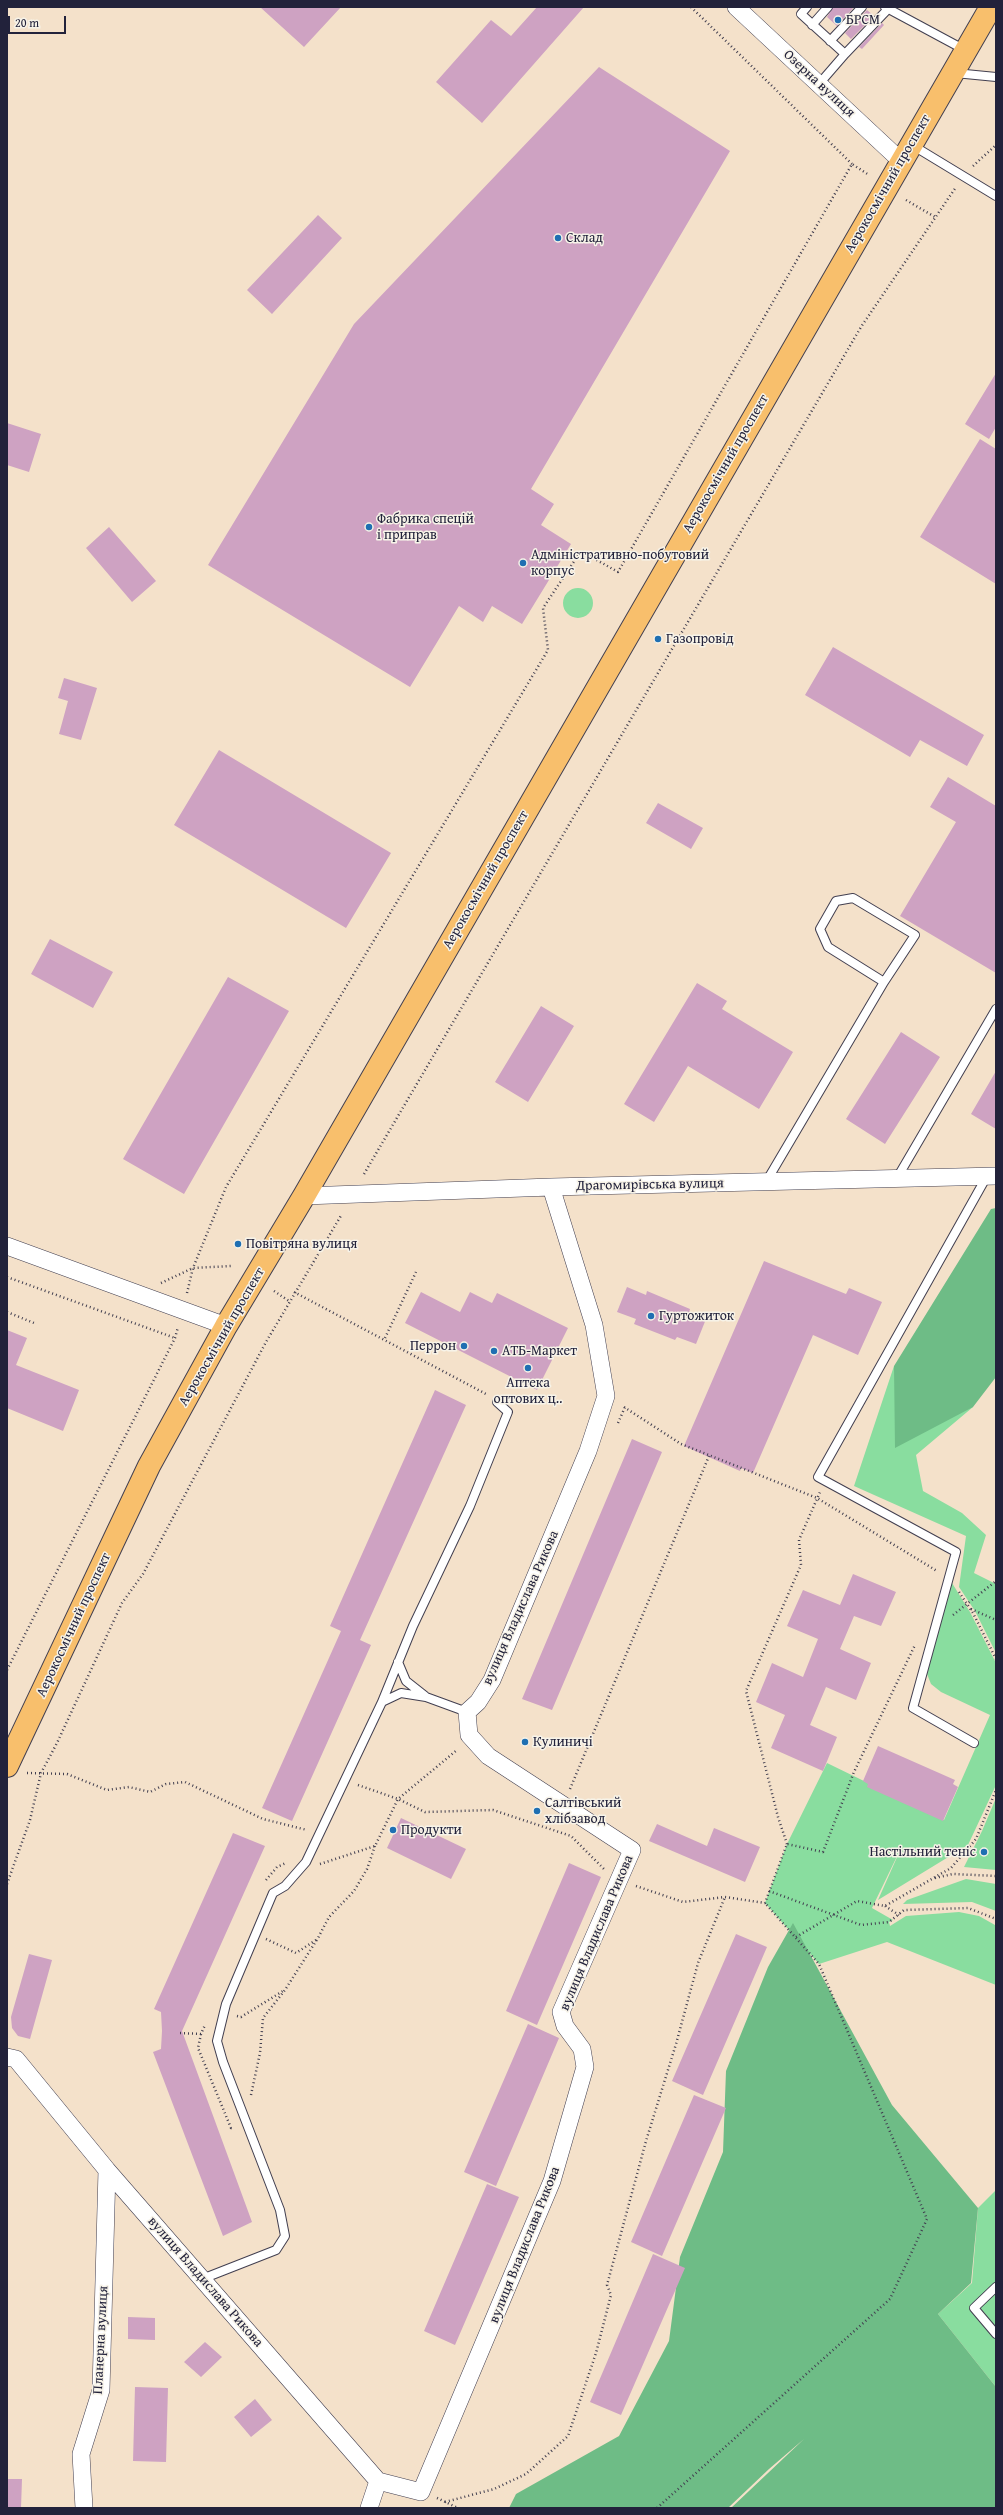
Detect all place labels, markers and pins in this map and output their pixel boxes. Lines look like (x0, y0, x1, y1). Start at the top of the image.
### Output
place label: БРСМ (846, 12, 880, 28)
marker: БРСМ (833, 15, 843, 25)
place label: Склад (566, 230, 603, 246)
marker: Склад (553, 233, 563, 243)
place label: Фабрика спецій і приправ (377, 511, 474, 544)
marker: Фабрика спецій і приправ (364, 522, 374, 532)
place label: Адміністративно-побутовий корпус (531, 547, 709, 580)
marker: Адміністративно-побутовий корпус (518, 558, 528, 568)
place label: Газопровiд (666, 631, 734, 647)
marker: Газопровiд (653, 634, 663, 644)
place label: Повітряна вулиця (246, 1236, 357, 1252)
marker: Повітряна вулиця (233, 1239, 243, 1249)
place label: Гуртожиток (659, 1308, 734, 1324)
marker: Гуртожиток (646, 1311, 656, 1321)
place label: Перрон (410, 1338, 456, 1354)
marker: Перрон (459, 1341, 469, 1351)
place label: АТБ-Маркет (502, 1343, 577, 1359)
marker: АТБ-Маркет (489, 1346, 499, 1356)
marker: Аптека оптових ц‥ (523, 1363, 533, 1373)
place label: Аптека оптових ц‥ (494, 1375, 562, 1408)
place label: Кулиничі (533, 1734, 593, 1750)
marker: Кулиничі (520, 1737, 530, 1747)
place label: Салтівський хлібзавод (545, 1795, 621, 1828)
marker: Салтівський хлібзавод (532, 1806, 542, 1816)
place label: Продукти (401, 1822, 462, 1838)
marker: Продукти (388, 1825, 398, 1835)
place label: Настільний теніс (869, 1844, 976, 1860)
marker: Настільний теніс (979, 1847, 989, 1857)

